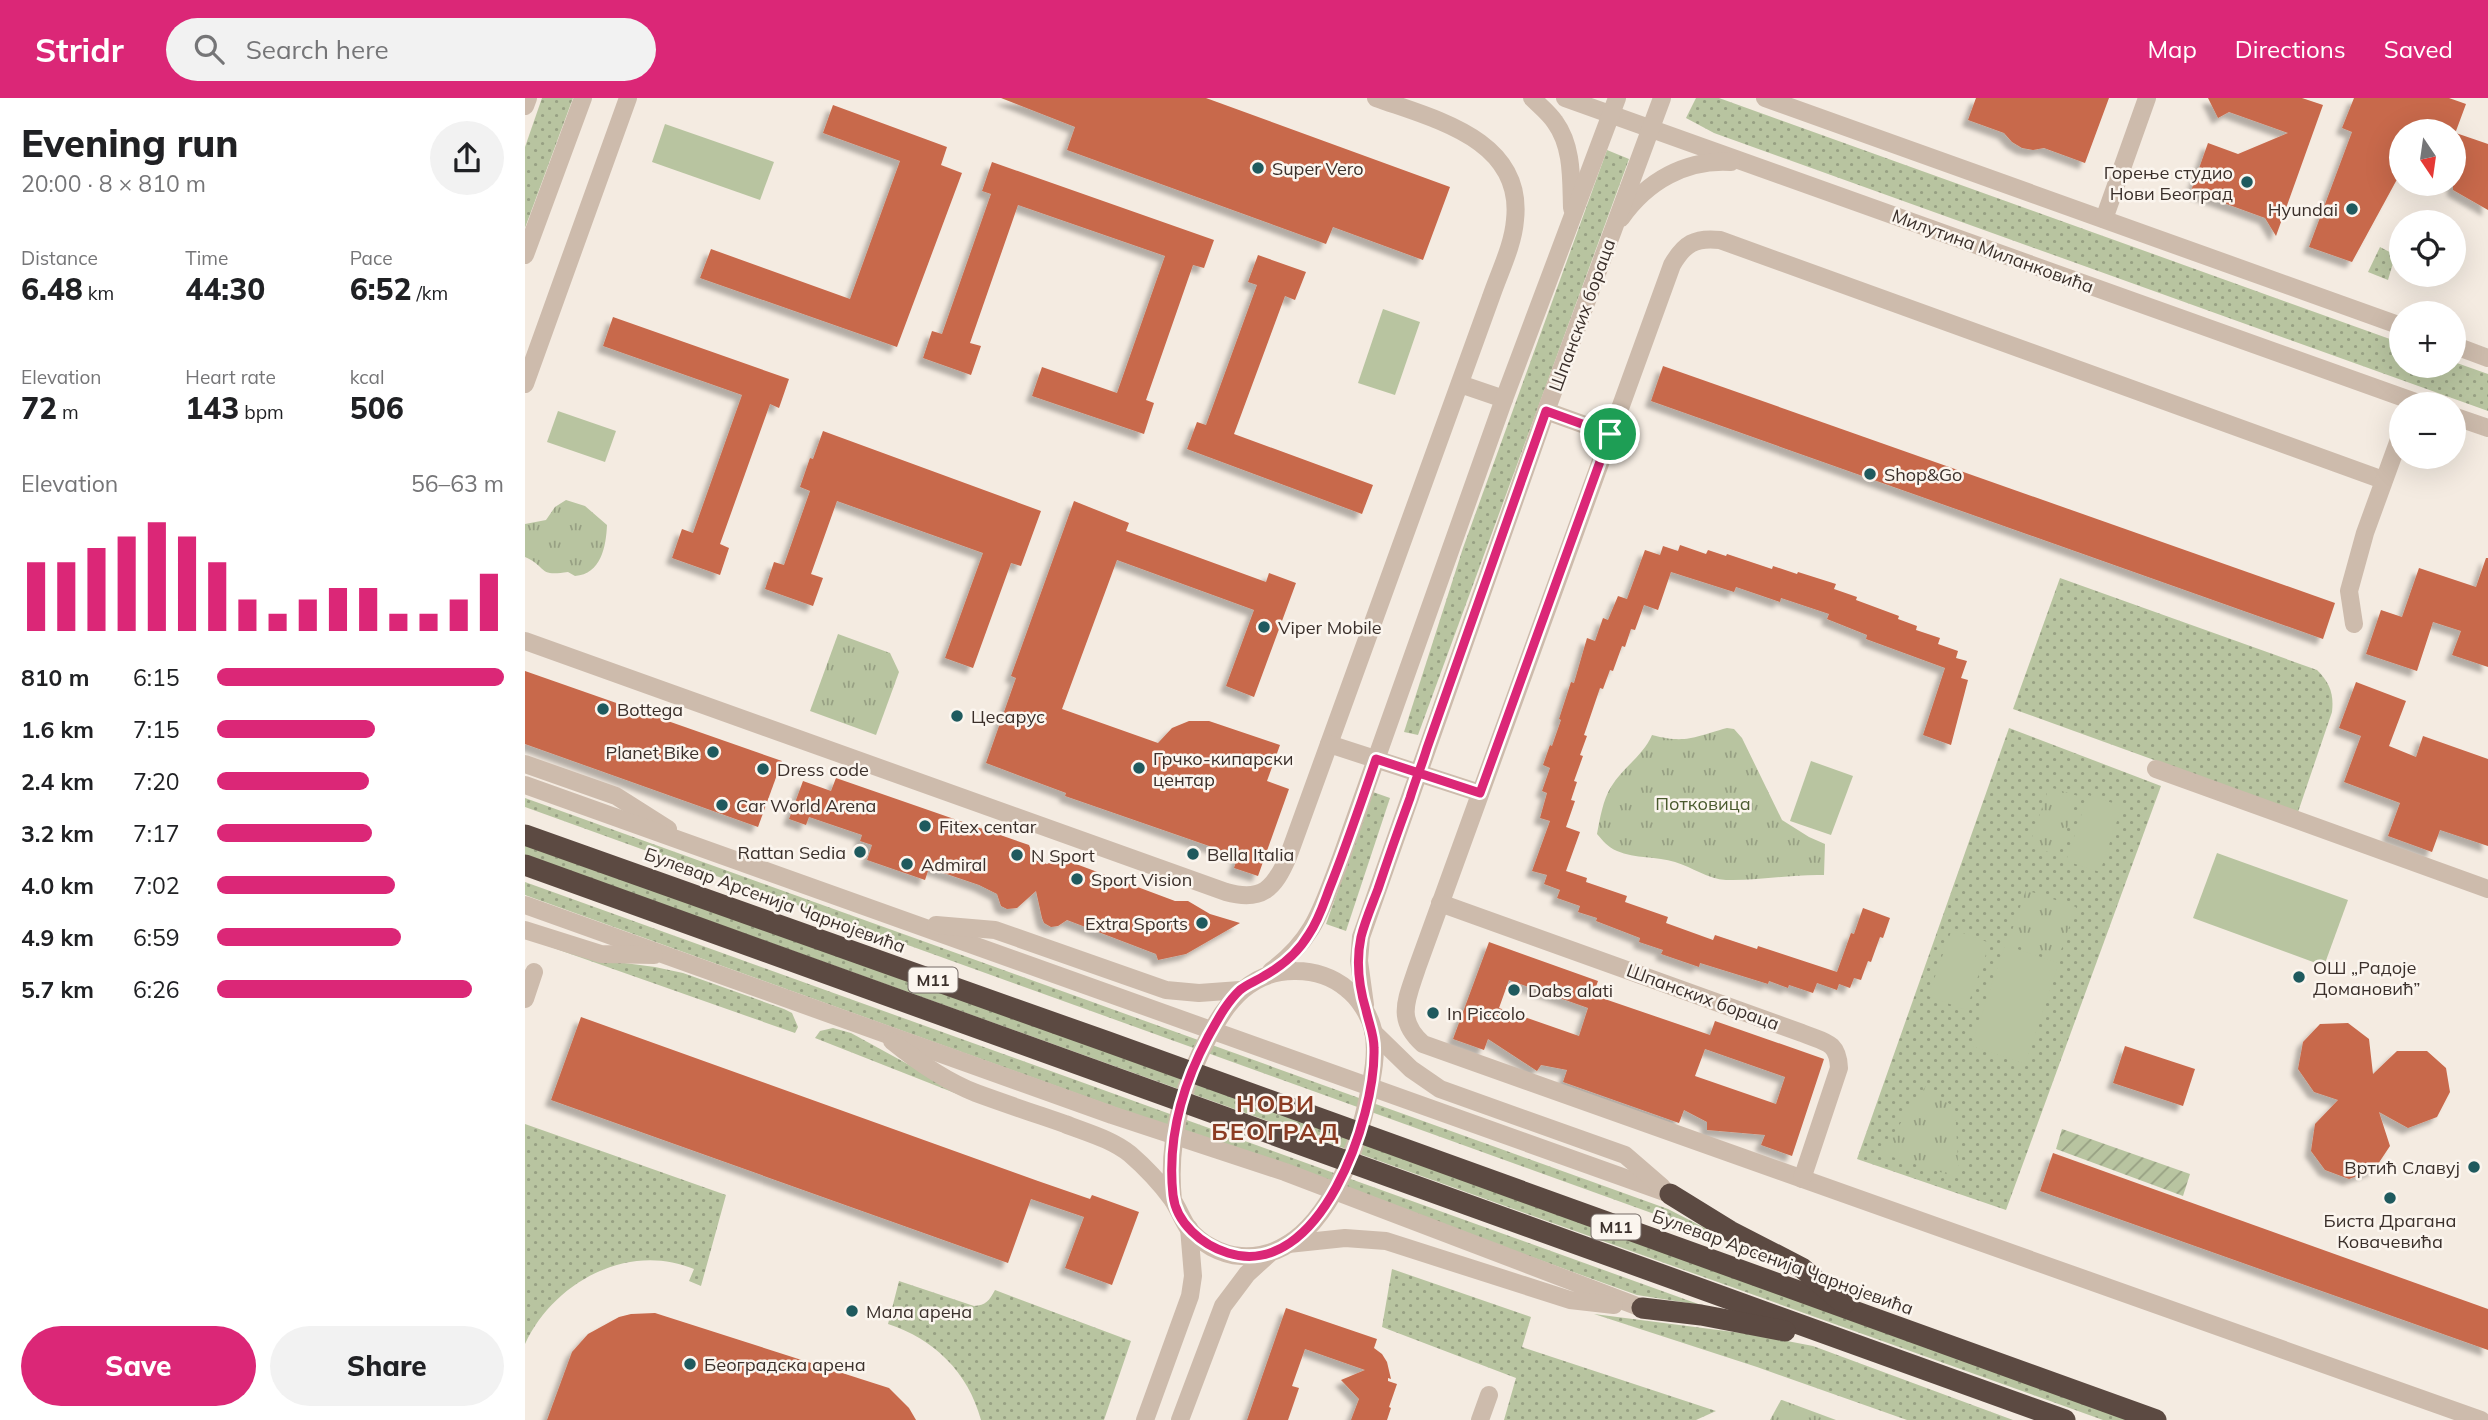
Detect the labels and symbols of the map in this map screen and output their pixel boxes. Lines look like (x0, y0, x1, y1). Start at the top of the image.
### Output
north arrow (2389, 119, 2466, 196)
place label: Super Vero (1272, 157, 1363, 180)
marker: Super Vero (1250, 160, 1266, 176)
place label: Горење студио Нови Београд (2104, 161, 2233, 205)
marker: Горење студио Нови Београд (2239, 174, 2255, 190)
place label: Hyundai (2268, 198, 2338, 221)
marker: Hyundai (2344, 201, 2360, 217)
street label: Милутина Миланковића (1889, 204, 2097, 298)
street label: Шпанских бораца (1544, 236, 1620, 394)
pin (1580, 404, 1640, 464)
place label: Shop&Go (1884, 463, 1962, 486)
marker: Shop&Go (1862, 466, 1878, 482)
place label: Viper Mobile (1278, 616, 1382, 639)
marker: Viper Mobile (1256, 619, 1272, 635)
place label: Bottega (617, 698, 683, 721)
marker: Bottega (595, 701, 611, 717)
place label: Цесарус (971, 705, 1045, 728)
marker: Цесарус (949, 708, 965, 724)
place label: Planet Bike (606, 741, 699, 764)
marker: Planet Bike (705, 744, 721, 760)
place label: Грчко-кипарски центар (1153, 747, 1293, 791)
place label: Dress code (777, 758, 869, 781)
marker: Грчко-кипарски центар (1131, 760, 1147, 776)
marker: Dress code (755, 761, 771, 777)
park label: Потковица (1655, 792, 1751, 815)
place label: Car World Arena (736, 794, 876, 817)
marker: Car World Arena (714, 797, 730, 813)
place label: Fitex centar (939, 815, 1037, 838)
marker: Fitex centar (917, 818, 933, 834)
place label: Rattan Sedia (737, 841, 846, 864)
street label: Булевар Арсенија Чарнојевића (641, 842, 909, 958)
place label: Bella Italia (1207, 843, 1294, 866)
marker: Rattan Sedia (852, 844, 868, 860)
place label: N Sport (1031, 844, 1095, 867)
marker: Bella Italia (1185, 846, 1201, 862)
marker: N Sport (1009, 847, 1025, 863)
place label: Admiral (921, 853, 987, 876)
marker: Admiral (899, 856, 915, 872)
place label: Sport Vision (1091, 868, 1192, 891)
marker: Sport Vision (1069, 871, 1085, 887)
place label: Extra Sports (1085, 912, 1188, 935)
marker: Extra Sports (1194, 915, 1210, 931)
place label: ОШ „Радоје Домановић” (2313, 956, 2420, 1000)
street label: Шпанских бораца (1624, 959, 1782, 1035)
road number: M11 (909, 968, 957, 992)
marker: ОШ „Радоје Домановић” (2291, 969, 2307, 985)
place label: Dabs alati (1528, 979, 1613, 1002)
marker: Dabs alati (1506, 982, 1522, 998)
place label: In Piccolo (1447, 1002, 1525, 1025)
marker: In Piccolo (1425, 1005, 1441, 1021)
district label: НОВИ БЕОГРАД (1211, 1088, 1341, 1146)
place label: Вртић Славуј (2344, 1156, 2460, 1179)
marker: Вртић Славуј (2466, 1159, 2482, 1175)
marker: Биста Драгана Ковачевића (2382, 1190, 2398, 1206)
street label: Булевар Арсенија Чарнојевића (1649, 1204, 1917, 1320)
place label: Биста Драгана Ковачевића (2324, 1209, 2456, 1253)
road number: M11 (1591, 1214, 1641, 1240)
place label: Мала арена (866, 1300, 972, 1323)
marker: Мала арена (844, 1303, 860, 1319)
place label: Београдска арена (704, 1353, 866, 1376)
marker: Београдска арена (682, 1356, 698, 1372)

